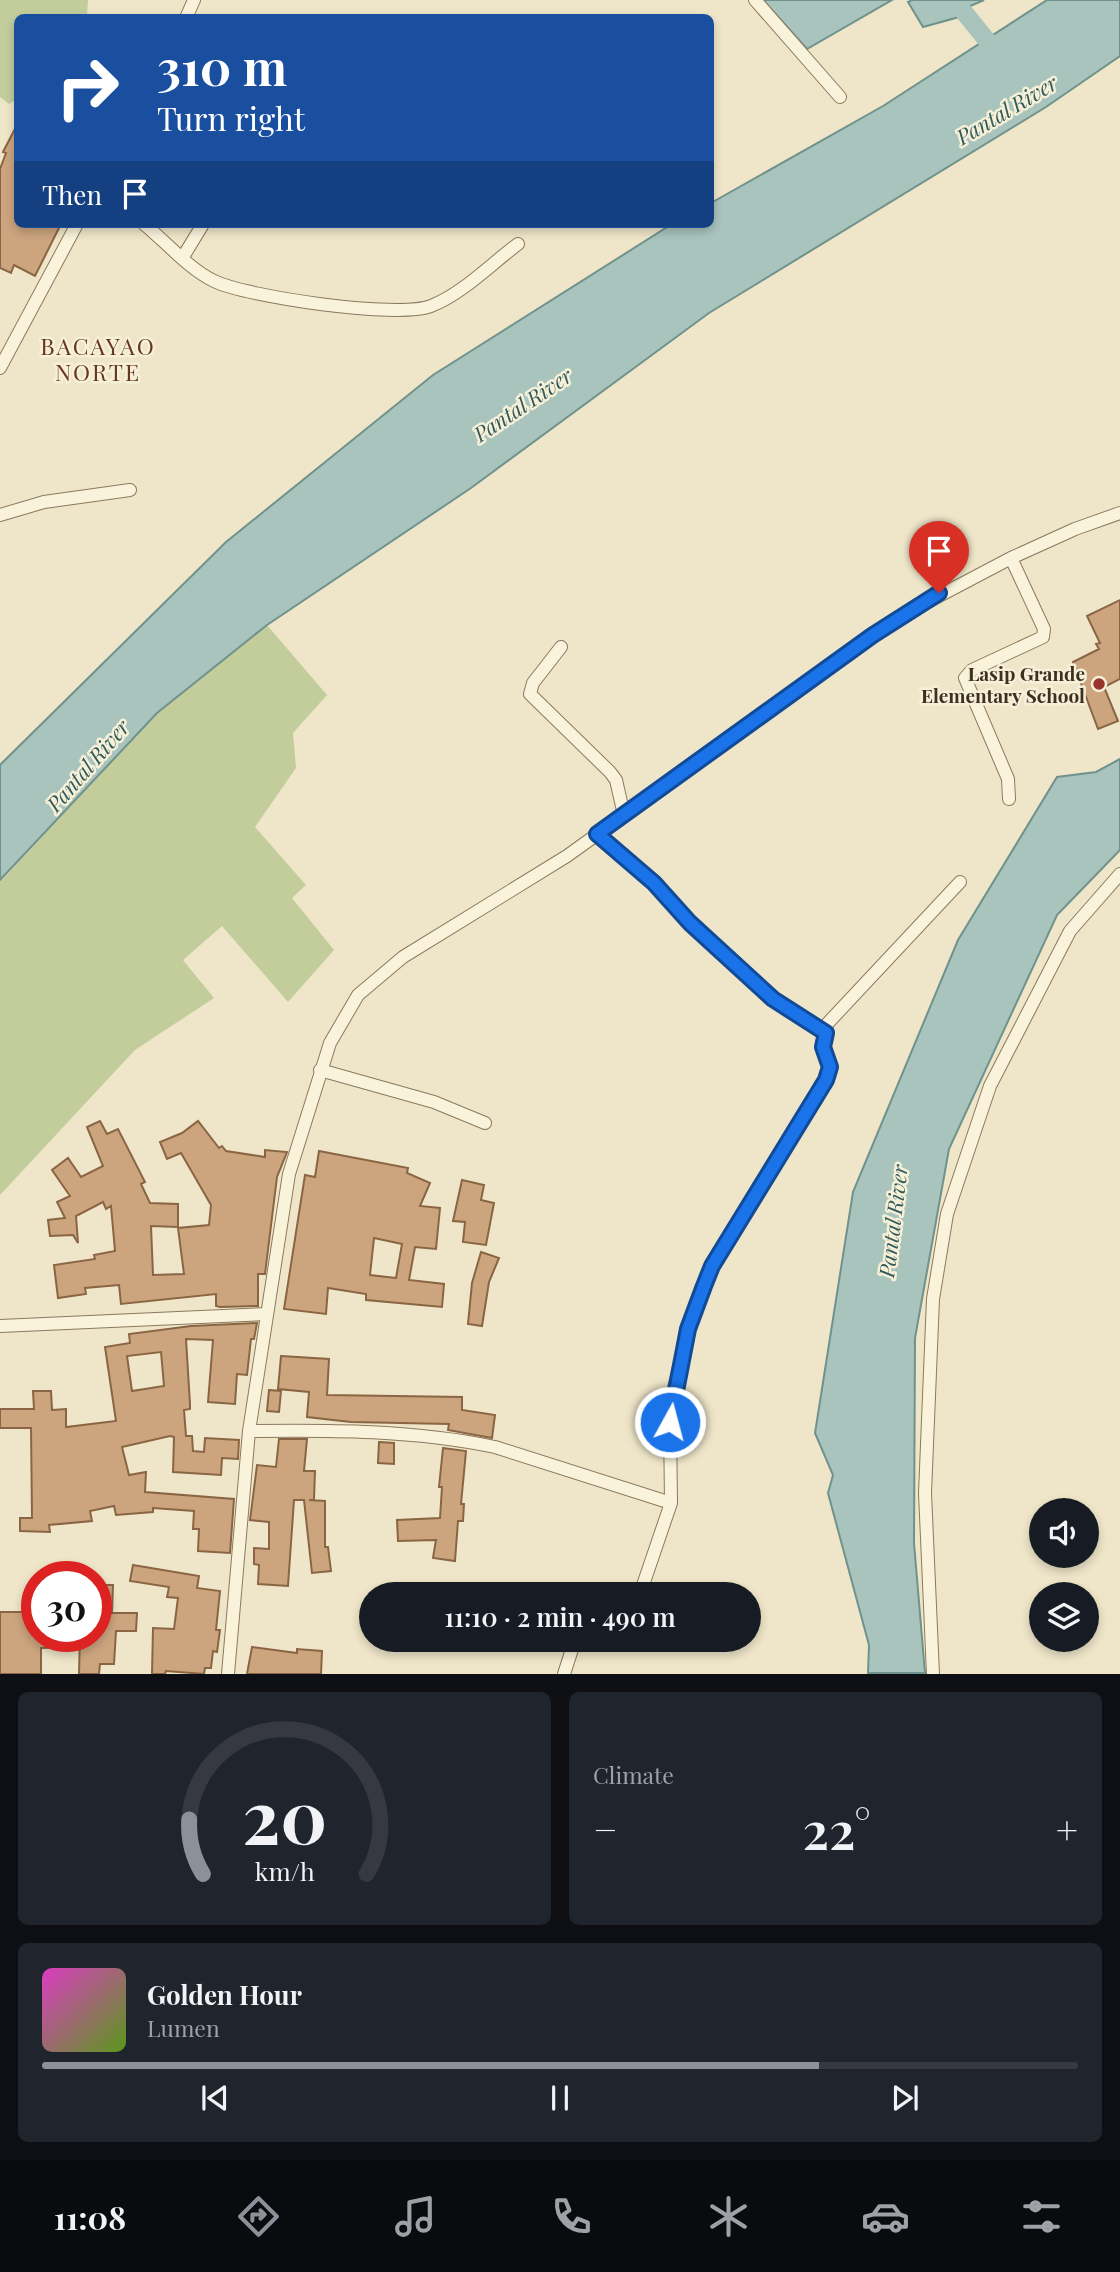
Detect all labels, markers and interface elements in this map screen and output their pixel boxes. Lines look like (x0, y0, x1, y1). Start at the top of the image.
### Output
text: 310 m (157, 33, 287, 98)
icon: right (42, 42, 133, 133)
water label: Pantal River (949, 67, 1063, 151)
text: Turn right (157, 96, 305, 139)
icon: arrive (116, 175, 154, 213)
text: Then (42, 177, 102, 212)
district label: BACAYAO NORTE (40, 330, 156, 387)
water label: Pantal River (466, 360, 578, 448)
pin (909, 521, 969, 593)
icon: arrive (920, 532, 958, 570)
place label: Lasip Grande Elementary School (921, 660, 1085, 708)
marker: Lasip Grande Elementary School (1091, 676, 1107, 692)
water label: Pantal River (39, 712, 135, 818)
water label: Pantal River (871, 1162, 913, 1280)
position arrow (633, 1385, 707, 1459)
map controls (1029, 1498, 1099, 1652)
button: sound (1029, 1498, 1099, 1568)
speed limit sign: 30 (21, 1561, 112, 1652)
button: layers (1029, 1582, 1099, 1652)
text: 11:10 · 2 min · 490 m (444, 1599, 676, 1634)
text: Climate (593, 1759, 674, 1790)
text: 20 (242, 1766, 327, 1863)
text: 22° (803, 1794, 871, 1863)
text: − (593, 1803, 618, 1854)
text: + (1056, 1803, 1078, 1854)
text: km/h (255, 1854, 315, 1887)
text: Golden Hour (147, 1977, 302, 2012)
text: Lumen (147, 2012, 220, 2043)
icon: previous (196, 2079, 234, 2117)
icon: pause (541, 2079, 579, 2117)
icon: next (886, 2079, 924, 2117)
icon: directions (234, 2192, 283, 2241)
icon: music (391, 2192, 440, 2241)
icon: phone (547, 2192, 596, 2241)
icon: climate (704, 2192, 753, 2241)
icon: car (861, 2192, 910, 2241)
icon: filters (1017, 2192, 1066, 2241)
text: 11:08 (54, 2195, 126, 2238)

